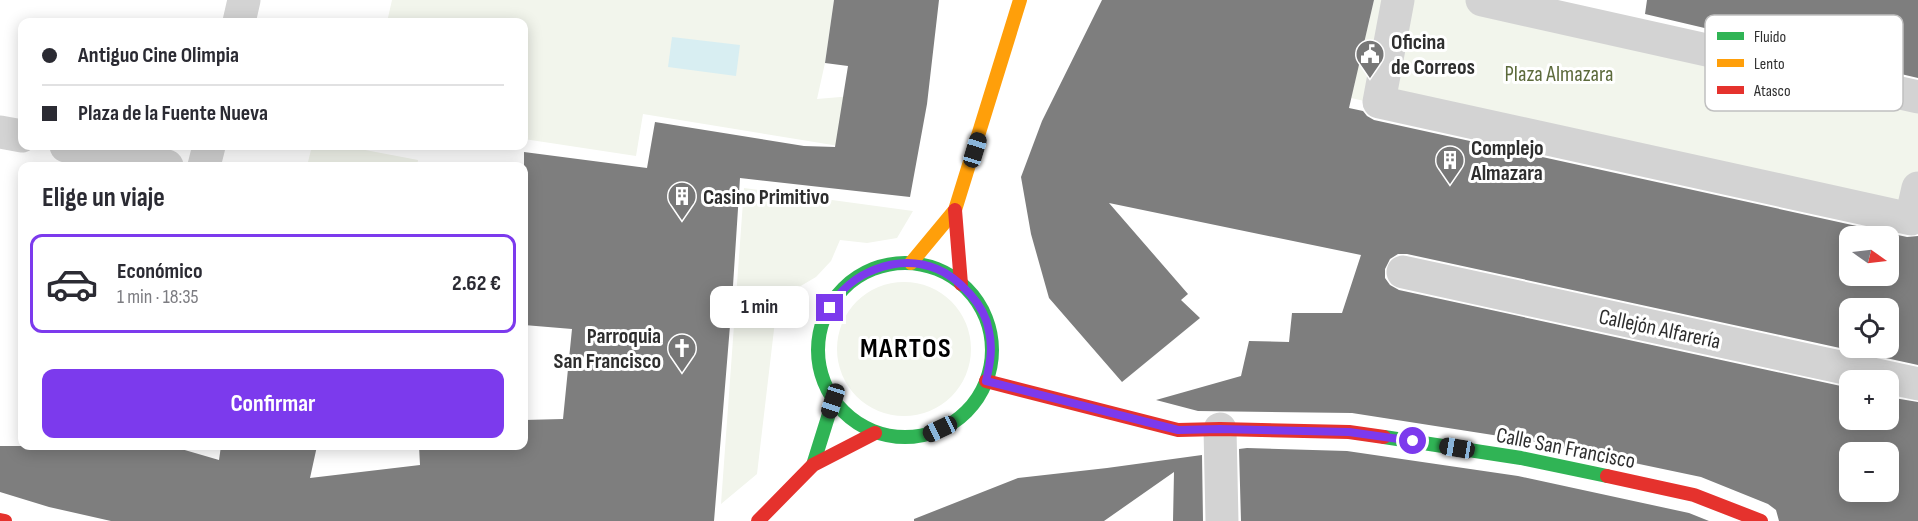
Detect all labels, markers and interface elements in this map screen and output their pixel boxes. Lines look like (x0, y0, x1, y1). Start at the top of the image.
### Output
legend (1705, 15, 1903, 111)
text: Fluido (1754, 28, 1786, 47)
place label: Oficina de Correos (1391, 29, 1475, 81)
public building icon: Oficina de Correos (1354, 38, 1386, 80)
text: Antiguo Cine Olimpia (78, 42, 239, 69)
text: Lento (1754, 55, 1785, 74)
park label: Plaza Almazara (1505, 61, 1613, 88)
text: Atasco (1753, 82, 1791, 101)
text: Plaza de la Fuente Nueva (78, 100, 268, 127)
car (961, 130, 989, 170)
place label: Complejo Almazara (1470, 135, 1544, 187)
building icon: Complejo Almazara (1434, 144, 1466, 186)
building icon: Casino Primitivo (666, 180, 698, 222)
text: Elige un viaje (42, 182, 165, 214)
place label: Casino Primitivo (703, 184, 829, 211)
north arrow (1839, 226, 1899, 286)
map controls (1839, 226, 1899, 502)
icon: car (45, 257, 99, 311)
text: Económico (117, 258, 203, 285)
text: 2.62 € (452, 270, 501, 297)
text: 1 min · 18:35 (117, 285, 199, 309)
callout: 1 min (710, 287, 809, 329)
route end (816, 294, 843, 321)
text: 1 min (741, 295, 778, 319)
button: locate (1839, 298, 1899, 358)
street label: Callejón Alfarería (1596, 303, 1723, 356)
place label: Parroquia San Francisco (554, 323, 661, 375)
church icon: Parroquia San Francisco (666, 332, 698, 374)
district label: MARTOS (860, 332, 952, 365)
button: Confirmar (42, 369, 504, 438)
button: + (1839, 370, 1899, 430)
car (819, 381, 847, 421)
car (920, 413, 960, 445)
street label: Calle San Francisco (1494, 422, 1637, 475)
route start (1399, 427, 1426, 454)
car (1438, 436, 1476, 460)
button: − (1839, 442, 1899, 502)

